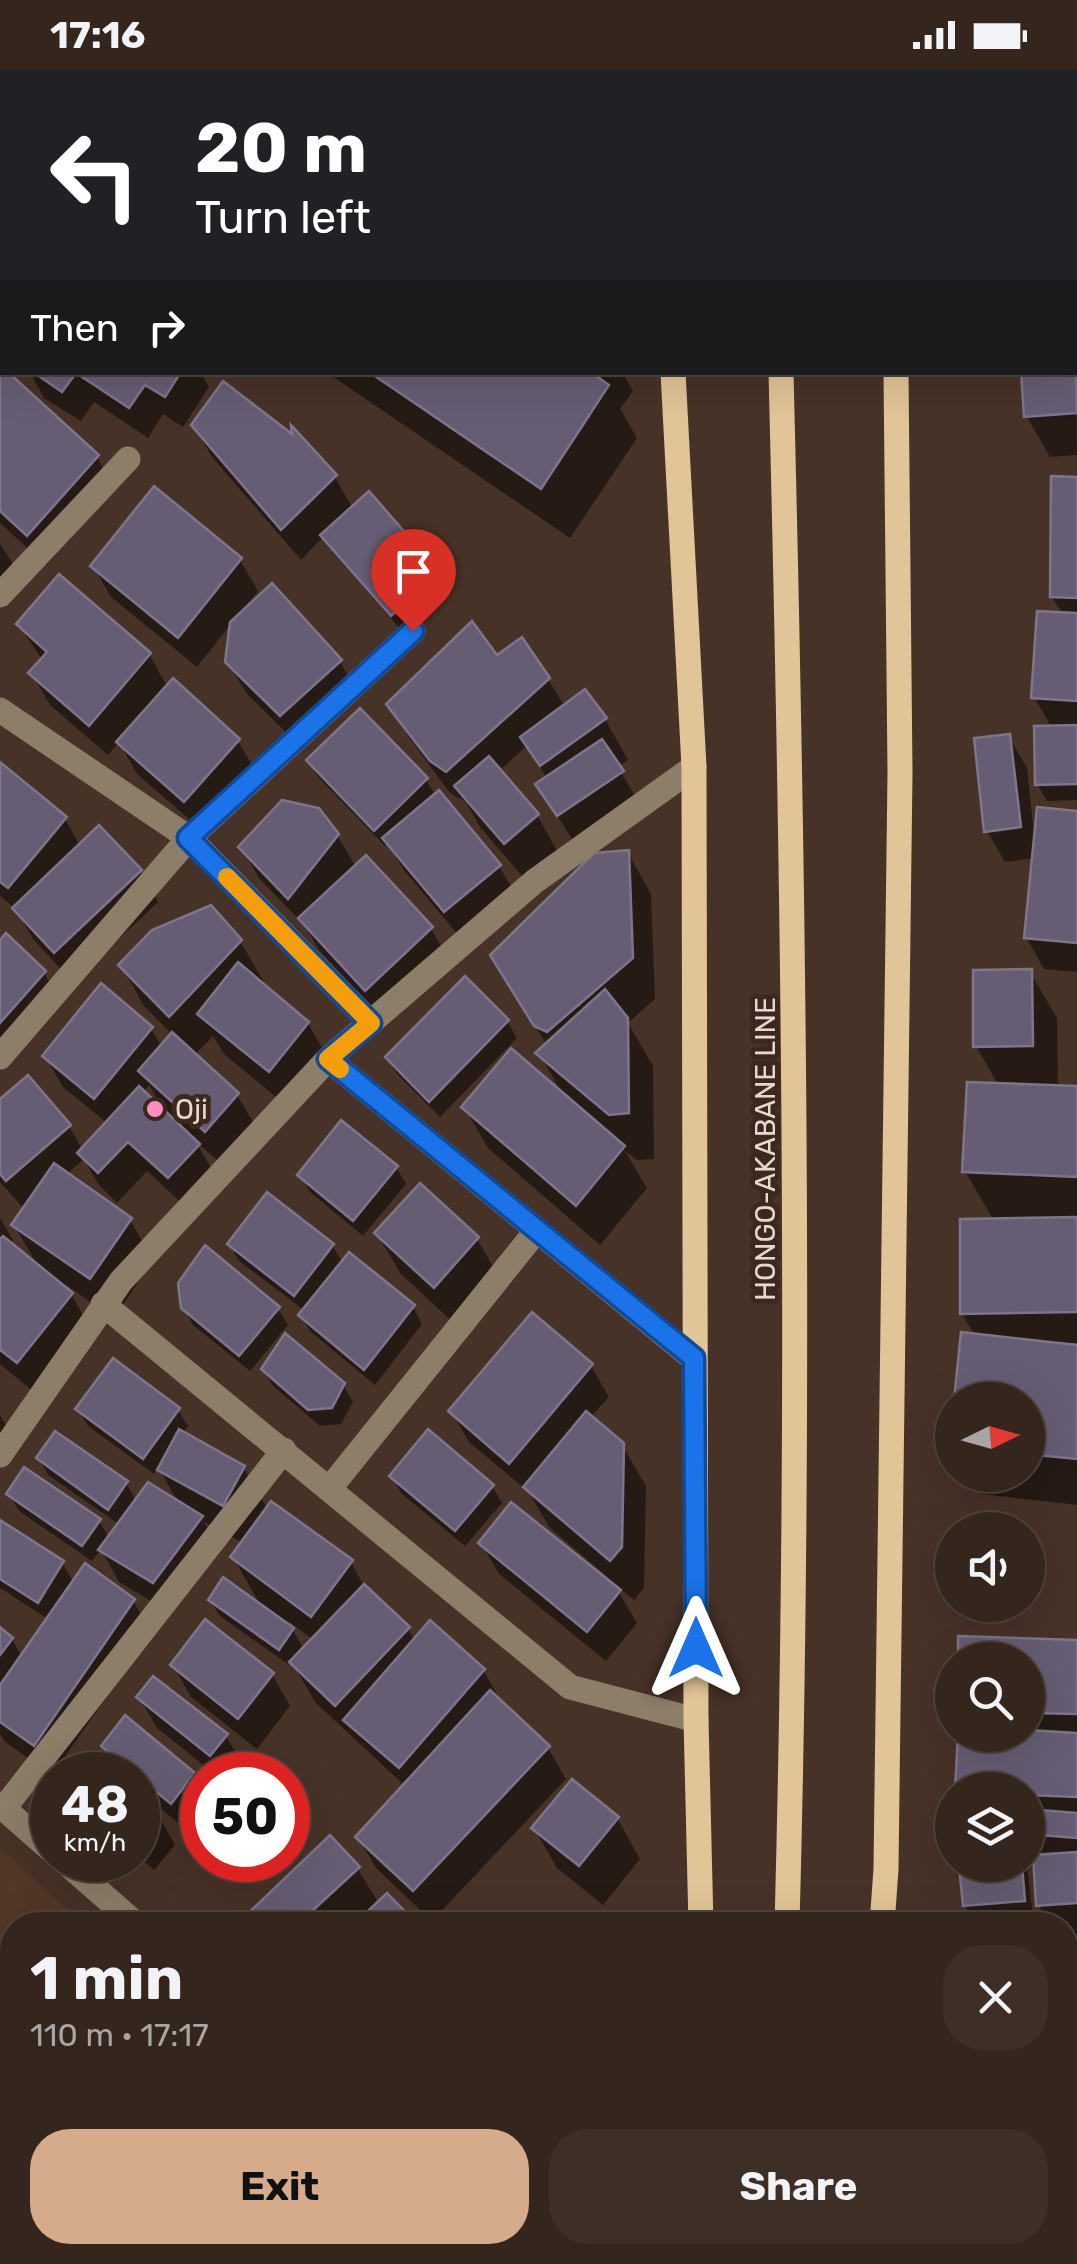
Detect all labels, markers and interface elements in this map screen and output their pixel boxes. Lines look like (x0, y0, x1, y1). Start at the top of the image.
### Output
text: 17:16 (50, 12, 145, 58)
text: 20 m (195, 107, 367, 190)
icon: left (30, 110, 160, 240)
text: Turn left (195, 191, 371, 244)
icon: right (139, 300, 194, 355)
text: Then (30, 305, 119, 351)
pin (371, 529, 456, 632)
icon: arrive (386, 544, 441, 599)
street label: HONGO-AKABANE LINE (749, 997, 782, 1301)
place label: Oji (175, 1093, 208, 1126)
marker: Oji (144, 1098, 166, 1120)
north arrow (935, 1382, 1045, 1492)
map controls (935, 1382, 1045, 1882)
button: sound (935, 1512, 1045, 1622)
position arrow (644, 1596, 748, 1700)
button: search (935, 1642, 1045, 1752)
speed limit sign: 50 (180, 1752, 310, 1882)
button: layers (935, 1772, 1045, 1882)
text: 48 (61, 1775, 129, 1835)
text: km/h (64, 1828, 126, 1857)
text: 1 min (30, 1943, 183, 2014)
button: close (943, 1945, 1048, 2050)
text: 110 m · 17:17 (30, 2016, 209, 2054)
button: Exit (30, 2129, 529, 2244)
button: Share (549, 2129, 1048, 2244)

